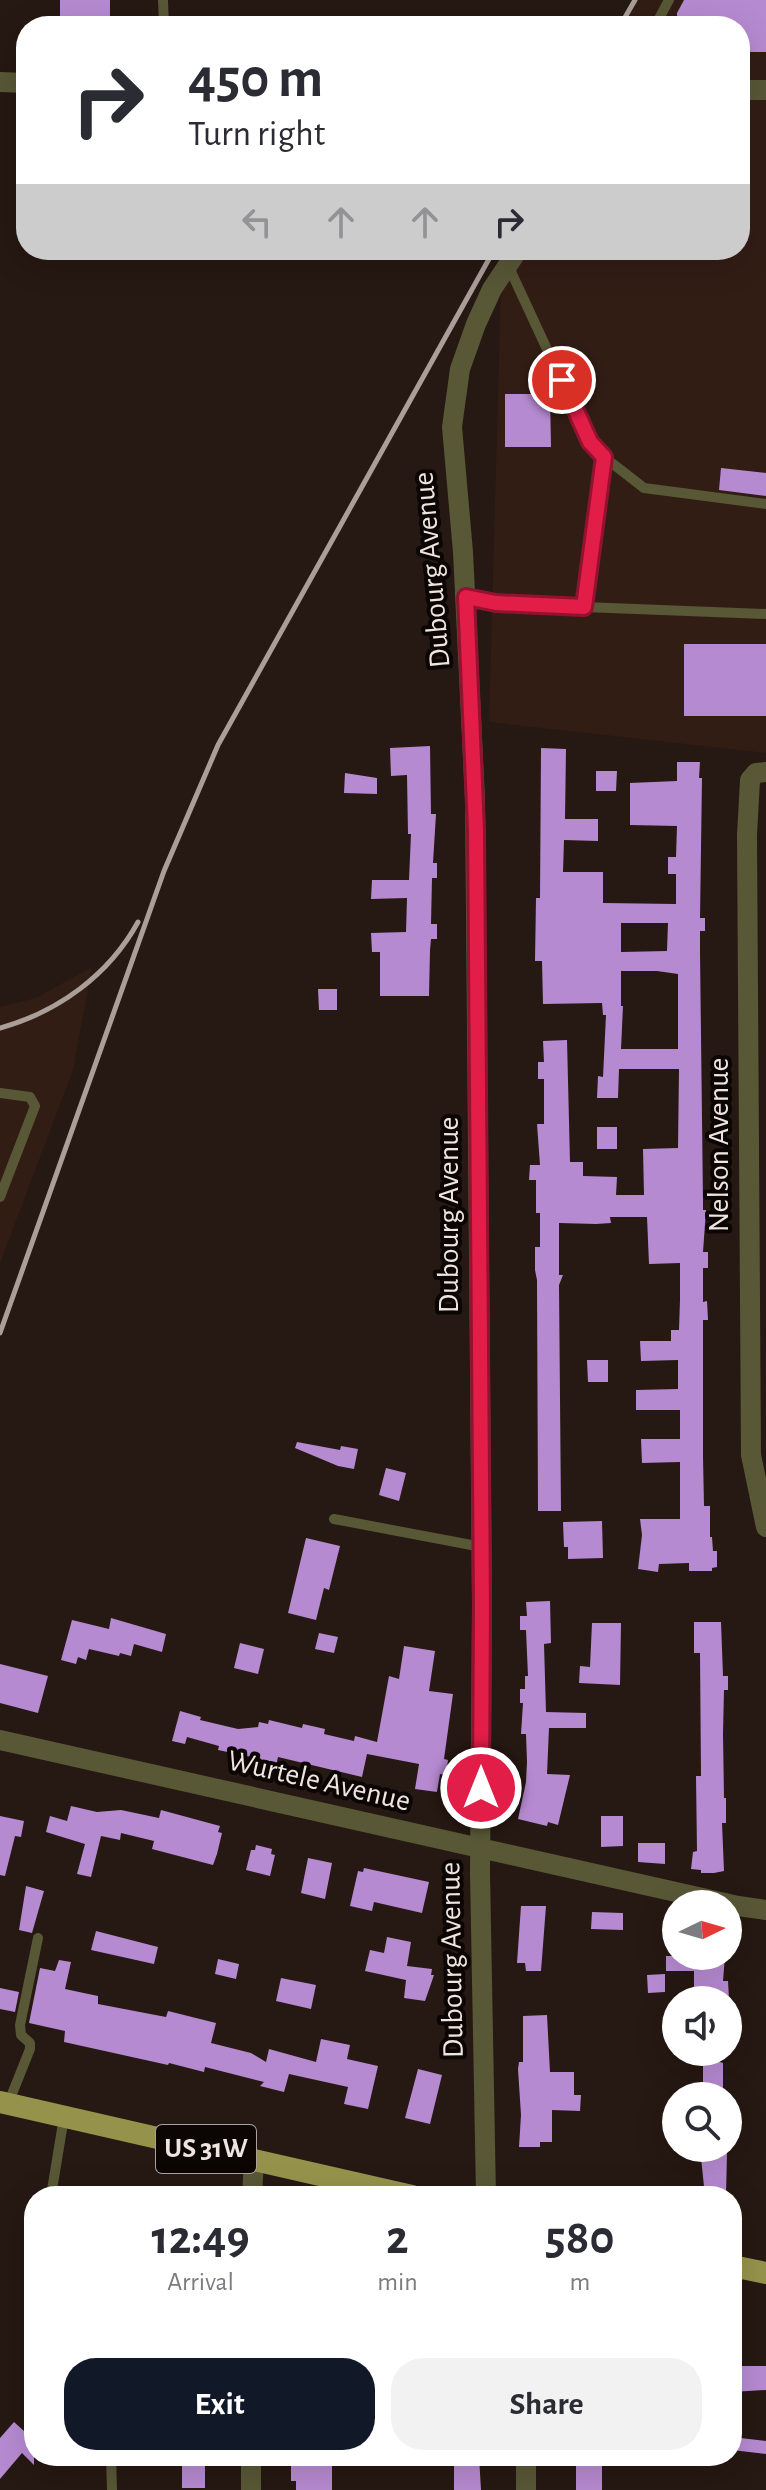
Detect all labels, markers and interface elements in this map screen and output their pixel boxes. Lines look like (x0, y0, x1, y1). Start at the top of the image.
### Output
icon: right (56, 48, 160, 152)
text: 450 m (188, 51, 323, 107)
text: Turn right (188, 116, 325, 152)
icon: left (235, 200, 279, 244)
icon: ahead (319, 200, 363, 244)
icon: ahead (403, 200, 447, 244)
icon: right (487, 200, 531, 244)
pin (528, 346, 596, 414)
icon: arrive (540, 358, 584, 402)
street label: Dubourg Avenue (408, 471, 456, 669)
street label: Nelson Avenue (704, 1058, 734, 1232)
street label: Dubourg Avenue (434, 1117, 464, 1313)
street label: Wurtele Avenue (225, 1745, 413, 1817)
position arrow (439, 1746, 523, 1830)
street label: Dubourg Avenue (435, 1861, 469, 2059)
north arrow (662, 1890, 742, 1970)
map controls (662, 1890, 742, 2162)
button: sound (662, 1986, 742, 2066)
button: search (662, 2082, 742, 2162)
road number: US 31W (156, 2125, 256, 2173)
text: 12:49 (151, 2215, 250, 2263)
text: 2 (386, 2215, 409, 2263)
text: 580 (545, 2215, 615, 2263)
text: Arrival (167, 2269, 234, 2295)
text: min (377, 2269, 418, 2295)
text: m (569, 2269, 590, 2295)
button: Exit (64, 2358, 375, 2450)
button: Share (391, 2358, 702, 2450)

